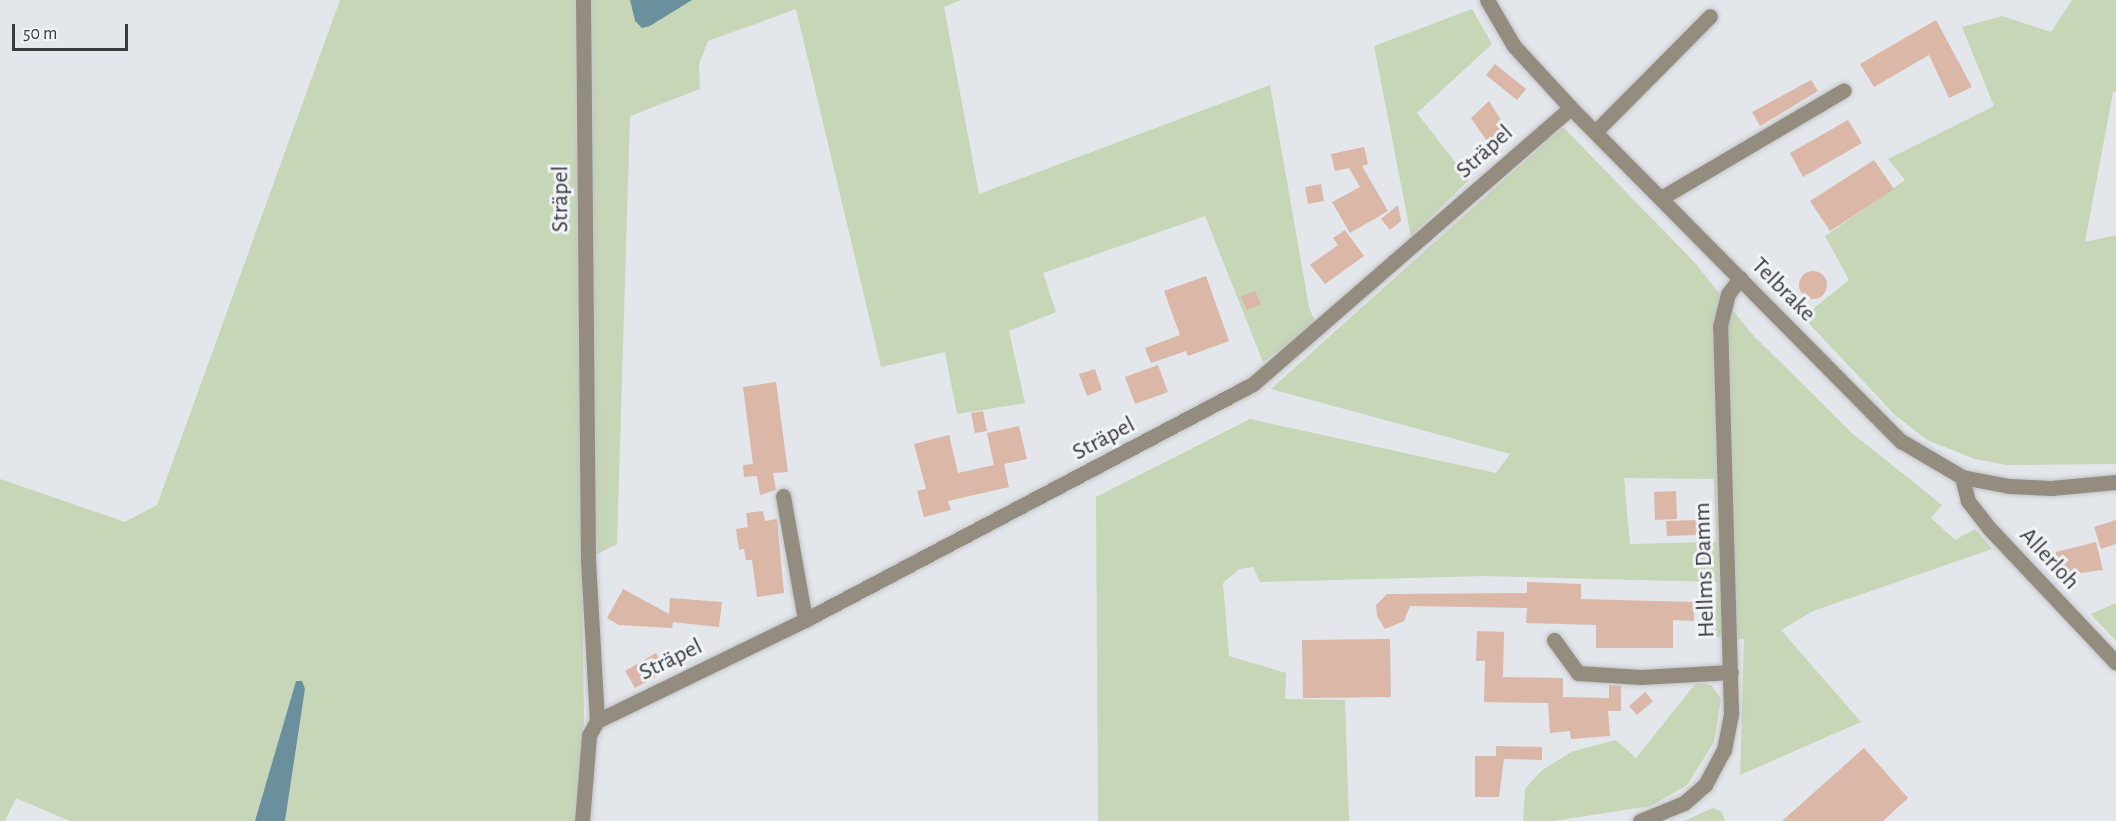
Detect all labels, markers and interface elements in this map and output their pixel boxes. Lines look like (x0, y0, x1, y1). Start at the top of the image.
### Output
scale bar (15, 12, 130, 50)
text: 50 m (23, 25, 57, 43)
street label: Sträpel (1451, 119, 1519, 185)
street label: Sträpel (547, 166, 575, 232)
street label: Telbrake (1745, 252, 1821, 328)
street label: Sträpel (1068, 411, 1140, 467)
street label: Hellms Damm (1688, 502, 1722, 638)
street label: Allerloh (2013, 522, 2085, 596)
street label: Sträpel (635, 632, 707, 688)

